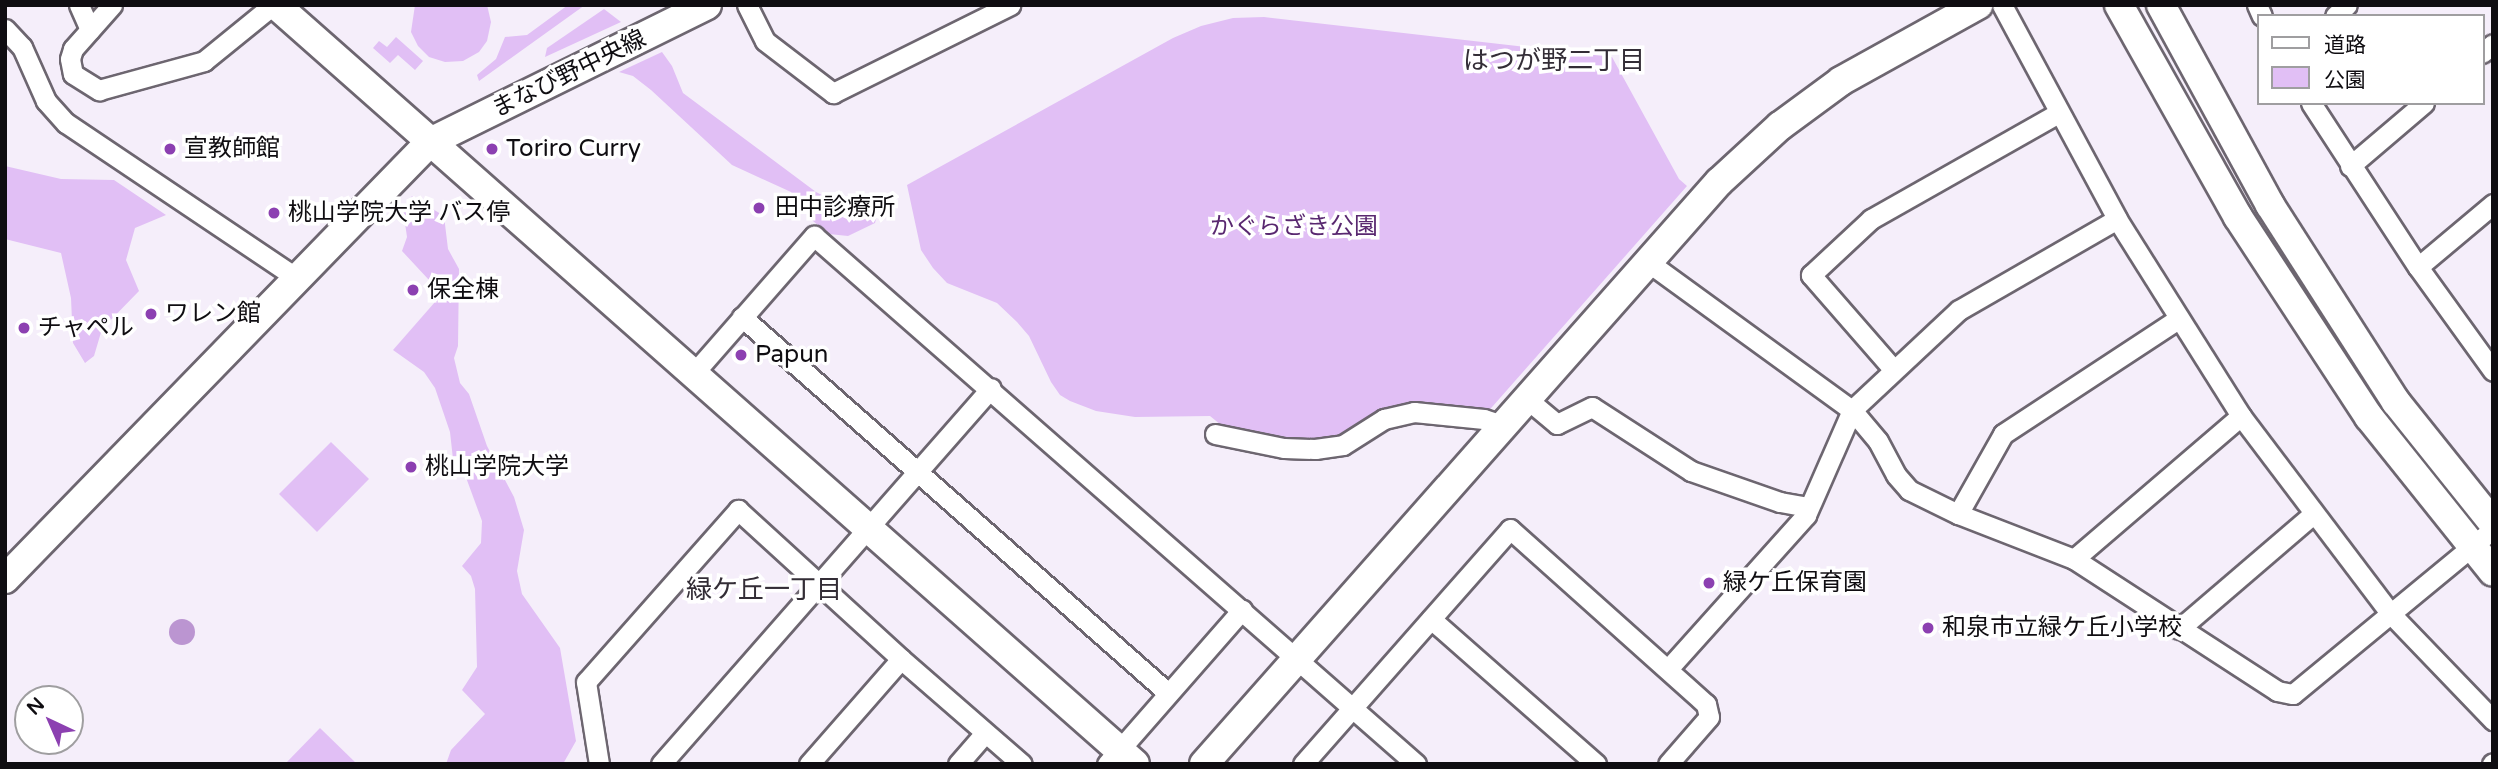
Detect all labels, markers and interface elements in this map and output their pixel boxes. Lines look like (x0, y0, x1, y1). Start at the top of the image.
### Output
legend (2256, 14, 2484, 105)
street label: まなび野中央線 (487, 24, 651, 124)
text: 道路 (2324, 33, 2366, 58)
district label: はつが野二丁目 (1463, 45, 1645, 77)
text: 公園 (2324, 68, 2366, 93)
place label: 宣教師館 (184, 135, 280, 163)
place label: Toriro Curry (506, 135, 641, 163)
marker: 宣教師館 (162, 141, 178, 157)
marker: Toriro Curry (484, 141, 500, 157)
place label: 田中診療所 (775, 194, 895, 222)
marker: 田中診療所 (749, 198, 769, 218)
place label: 桃山学院大学 バス停 (288, 199, 510, 227)
marker: 桃山学院大学 バス停 (266, 205, 282, 221)
park label: かぐらざき公園 (1210, 213, 1378, 241)
place label: 保全棟 (427, 276, 499, 304)
marker: 保全棟 (405, 282, 421, 298)
place label: ワレン館 (165, 300, 261, 328)
marker: ワレン館 (143, 306, 159, 322)
place label: チャペル (38, 314, 134, 342)
marker: チャペル (16, 320, 32, 336)
place label: Papun (755, 341, 828, 369)
marker: Papun (733, 347, 749, 363)
place label: 桃山学院大学 (425, 453, 569, 481)
marker: 桃山学院大学 (403, 459, 419, 475)
place label: 緑ケ丘保育園 (1723, 569, 1867, 597)
district label: 緑ケ丘一丁目 (686, 574, 842, 606)
marker: 緑ケ丘保育園 (1701, 575, 1717, 591)
place label: 和泉市立緑ケ丘小学校 (1942, 614, 2182, 642)
marker: 和泉市立緑ケ丘小学校 (1920, 620, 1936, 636)
north arrow (14, 685, 84, 755)
text: N (23, 693, 49, 720)

